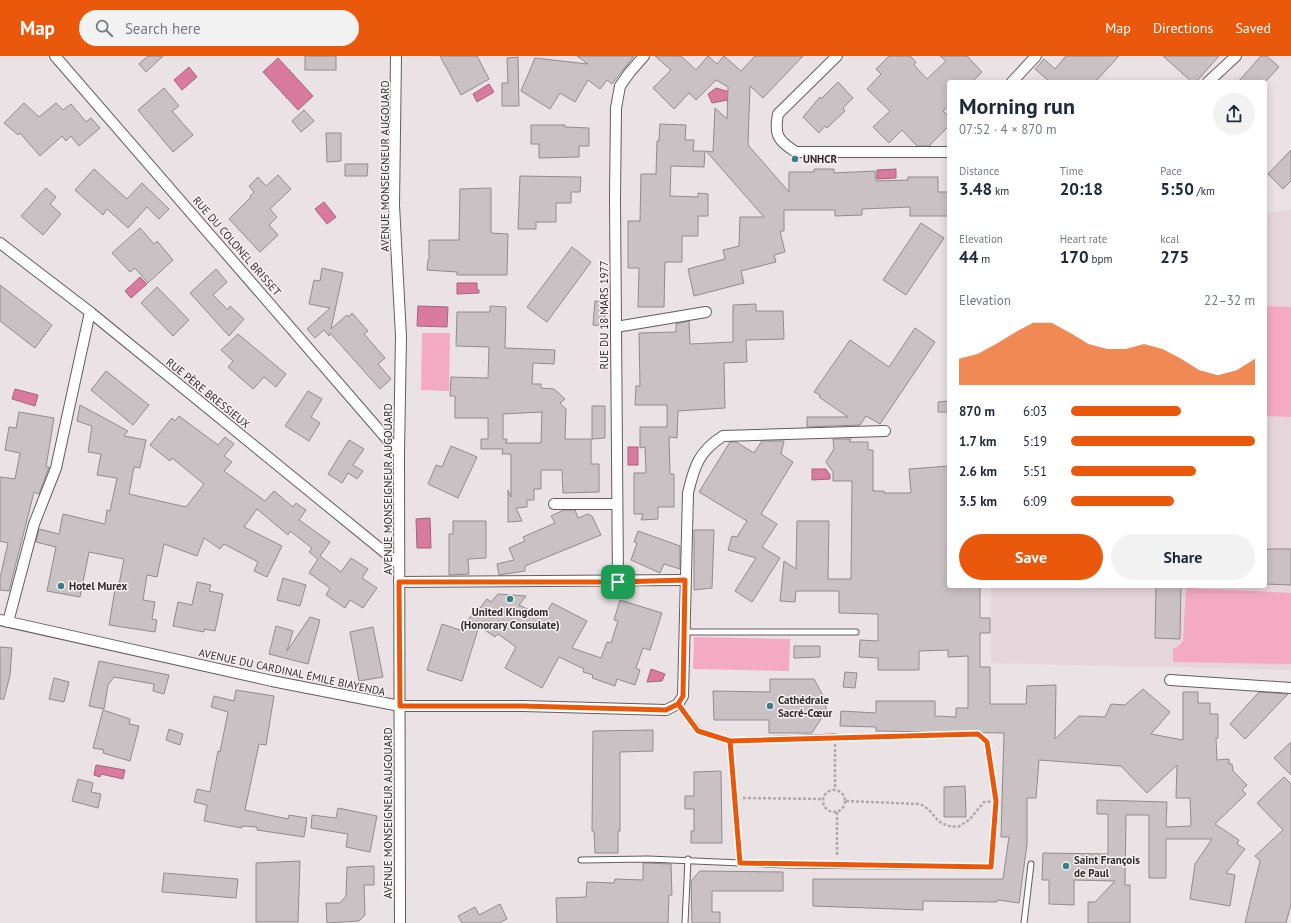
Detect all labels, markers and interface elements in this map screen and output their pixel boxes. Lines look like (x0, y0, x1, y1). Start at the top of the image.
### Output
search box (79, 10, 359, 46)
text: Map (20, 16, 55, 40)
icon: search (93, 17, 115, 39)
text: Search here (125, 19, 201, 38)
text: Map (1105, 19, 1131, 37)
text: Directions (1153, 19, 1213, 37)
text: Saved (1235, 19, 1271, 37)
street label: AVENUE MONSEIGNEUR AUGOUARD (378, 80, 392, 252)
text: Morning run (959, 92, 1075, 120)
button: share (1213, 93, 1255, 135)
text: 07:52 · 4 × 870 m (959, 121, 1056, 138)
place label: UNHCR (803, 152, 837, 166)
marker: UNHCR (790, 154, 800, 164)
text: Distance (959, 164, 999, 178)
text: Time (1060, 164, 1083, 178)
text: Pace (1160, 164, 1182, 178)
text: 3.48 (959, 178, 992, 200)
text: 20:18 (1060, 178, 1103, 200)
text: 5:50 (1160, 178, 1194, 200)
text: km (992, 184, 1009, 198)
text: /km (1194, 184, 1215, 198)
street label: RUE DU COLONEL BRISSET (190, 193, 284, 299)
text: Elevation (959, 232, 1003, 246)
text: Heart rate (1060, 232, 1107, 246)
text: kcal (1160, 232, 1179, 246)
text: 44 (959, 246, 978, 268)
text: 170 (1060, 246, 1089, 268)
text: 275 (1160, 246, 1189, 268)
text: m (978, 252, 990, 266)
text: bpm (1089, 252, 1112, 266)
street label: RUE DU 18 MARS 1977 (597, 260, 611, 370)
text: Elevation (959, 292, 1011, 309)
text: 22–32 m (1204, 292, 1255, 309)
street label: RUE PÈRE BRESSIEUX (163, 355, 253, 431)
street label: AVENUE MONSEIGNEUR AUGOUARD (381, 403, 395, 575)
text: 870 m (959, 403, 995, 420)
text: 6:03 (1023, 403, 1047, 420)
text: 1.7 km (959, 433, 996, 450)
text: 5:19 (1023, 433, 1047, 450)
text: 2.6 km (959, 463, 997, 480)
text: 5:51 (1023, 463, 1047, 480)
text: 3.5 km (959, 493, 997, 510)
text: 6:09 (1023, 493, 1047, 510)
button: Save (959, 534, 1103, 580)
button: Share (1111, 534, 1255, 580)
pin (601, 565, 635, 599)
icon: arrive (607, 571, 629, 593)
place label: Hotel Murex (69, 579, 127, 593)
marker: Hotel Murex (56, 581, 66, 591)
marker: United Kingdom (Honorary Consulate) (505, 594, 515, 604)
place label: United Kingdom (Honorary Consulate) (461, 605, 559, 632)
street label: AVENUE DU CARDINAL ÉMILE BIAYENDA (197, 645, 387, 699)
place label: Cathédrale Sacré-Cœur (778, 693, 832, 720)
marker: Cathédrale Sacré-Cœur (765, 701, 775, 711)
street label: AVENUE MONSEIGNEUR AUGOUARD (381, 727, 395, 899)
place label: Saint François de Paul (1074, 853, 1140, 880)
marker: Saint François de Paul (1061, 861, 1071, 871)

